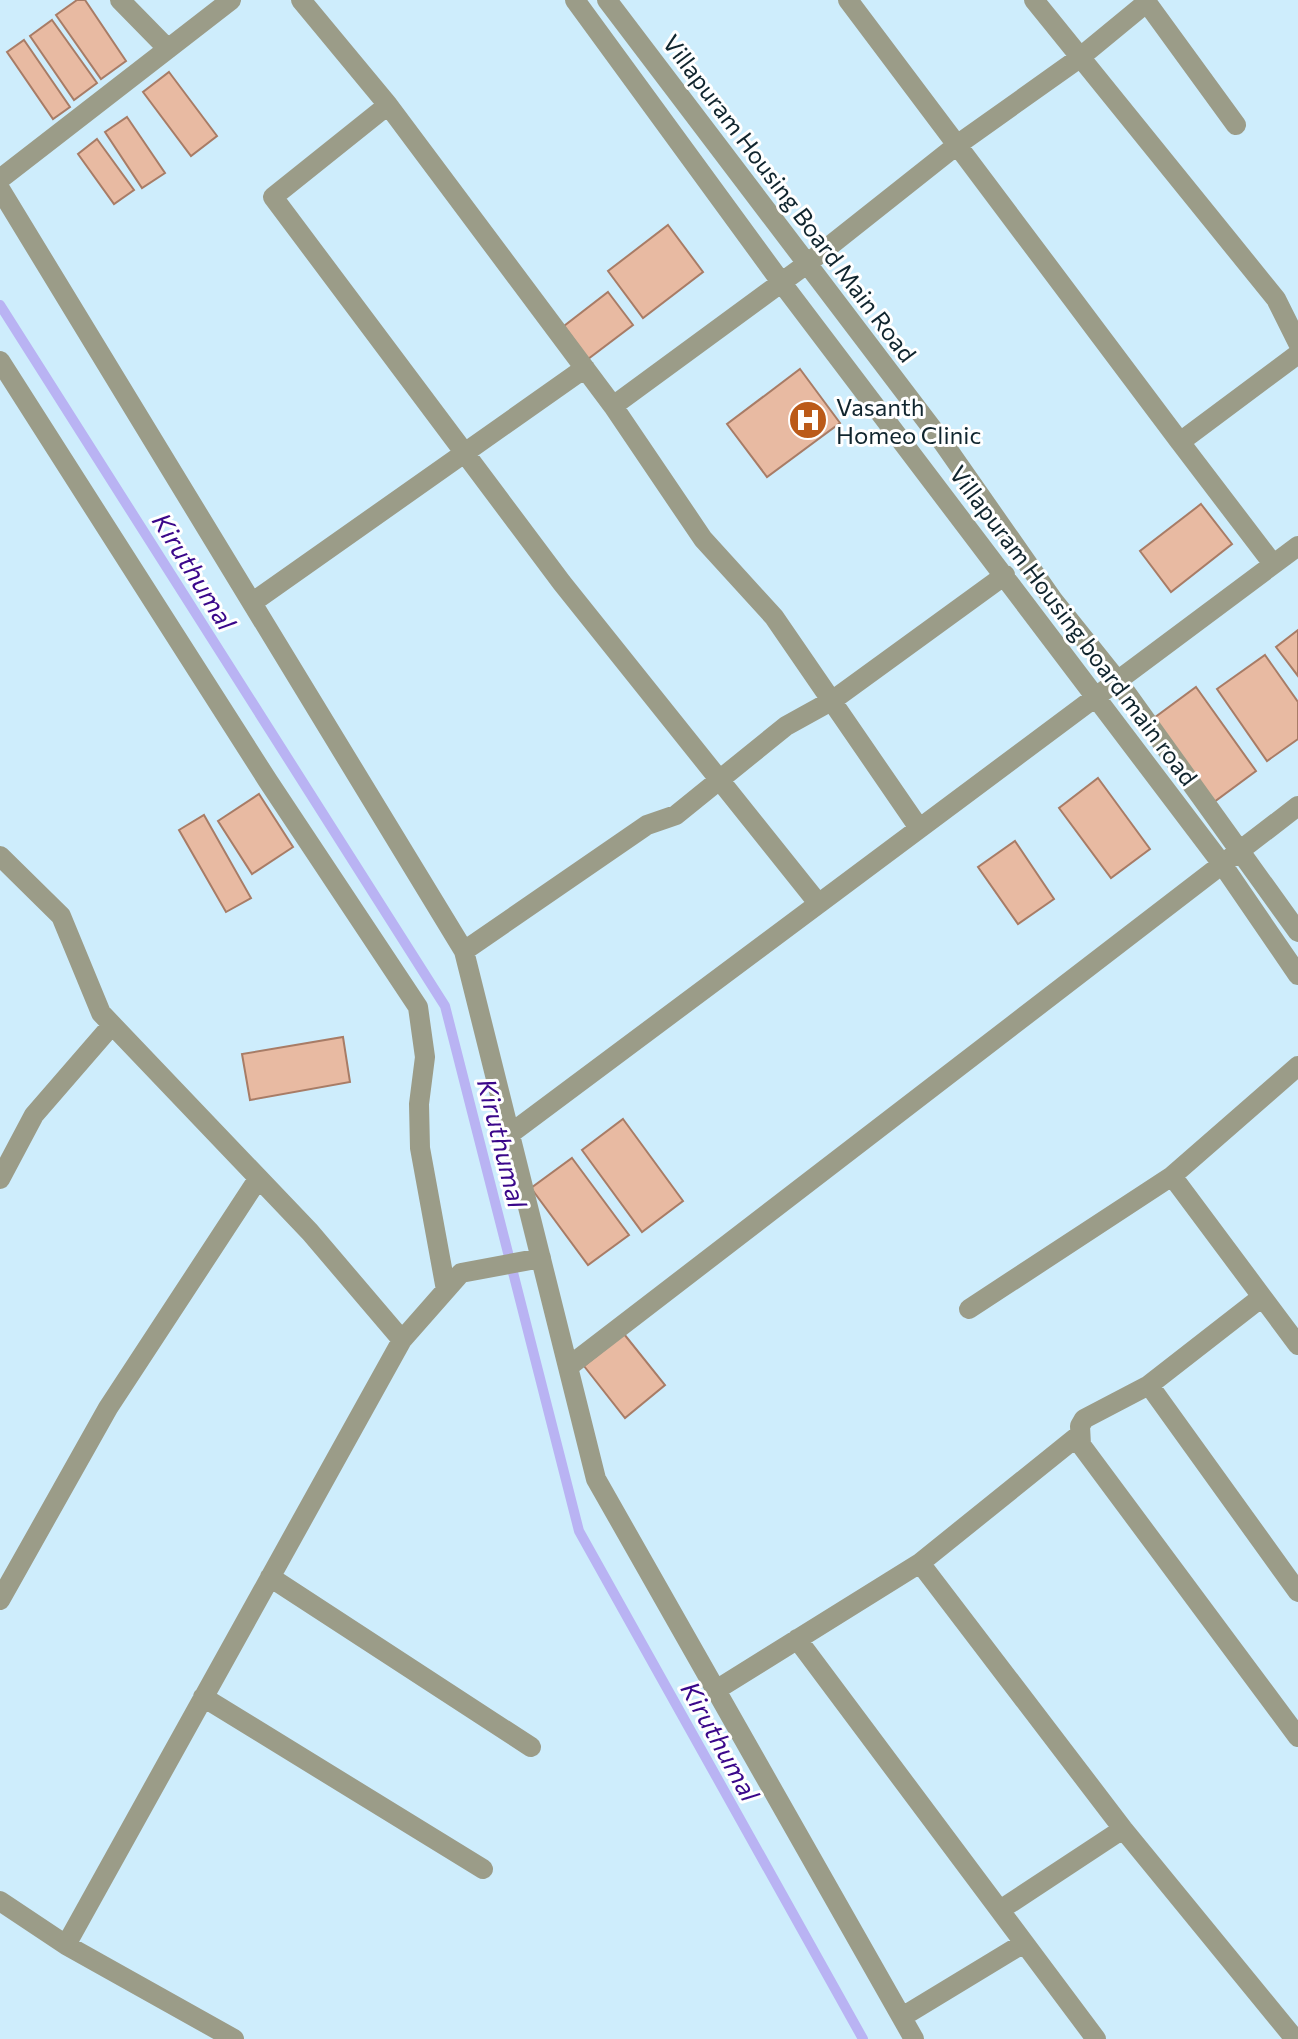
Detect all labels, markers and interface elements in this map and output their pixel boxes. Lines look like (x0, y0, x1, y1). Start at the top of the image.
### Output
street label: Villapuram Housing Board Main Road (657, 29, 923, 367)
place label: Vasanth Homeo Clinic (836, 392, 981, 449)
hospital icon: Vasanth Homeo Clinic (787, 399, 829, 441)
street label: Villapuram Housing board main road (944, 459, 1204, 791)
water label: Kiruthumal (147, 507, 244, 636)
water label: Kiruthumal (472, 1075, 534, 1212)
water label: Kiruthumal (675, 1676, 767, 1807)

